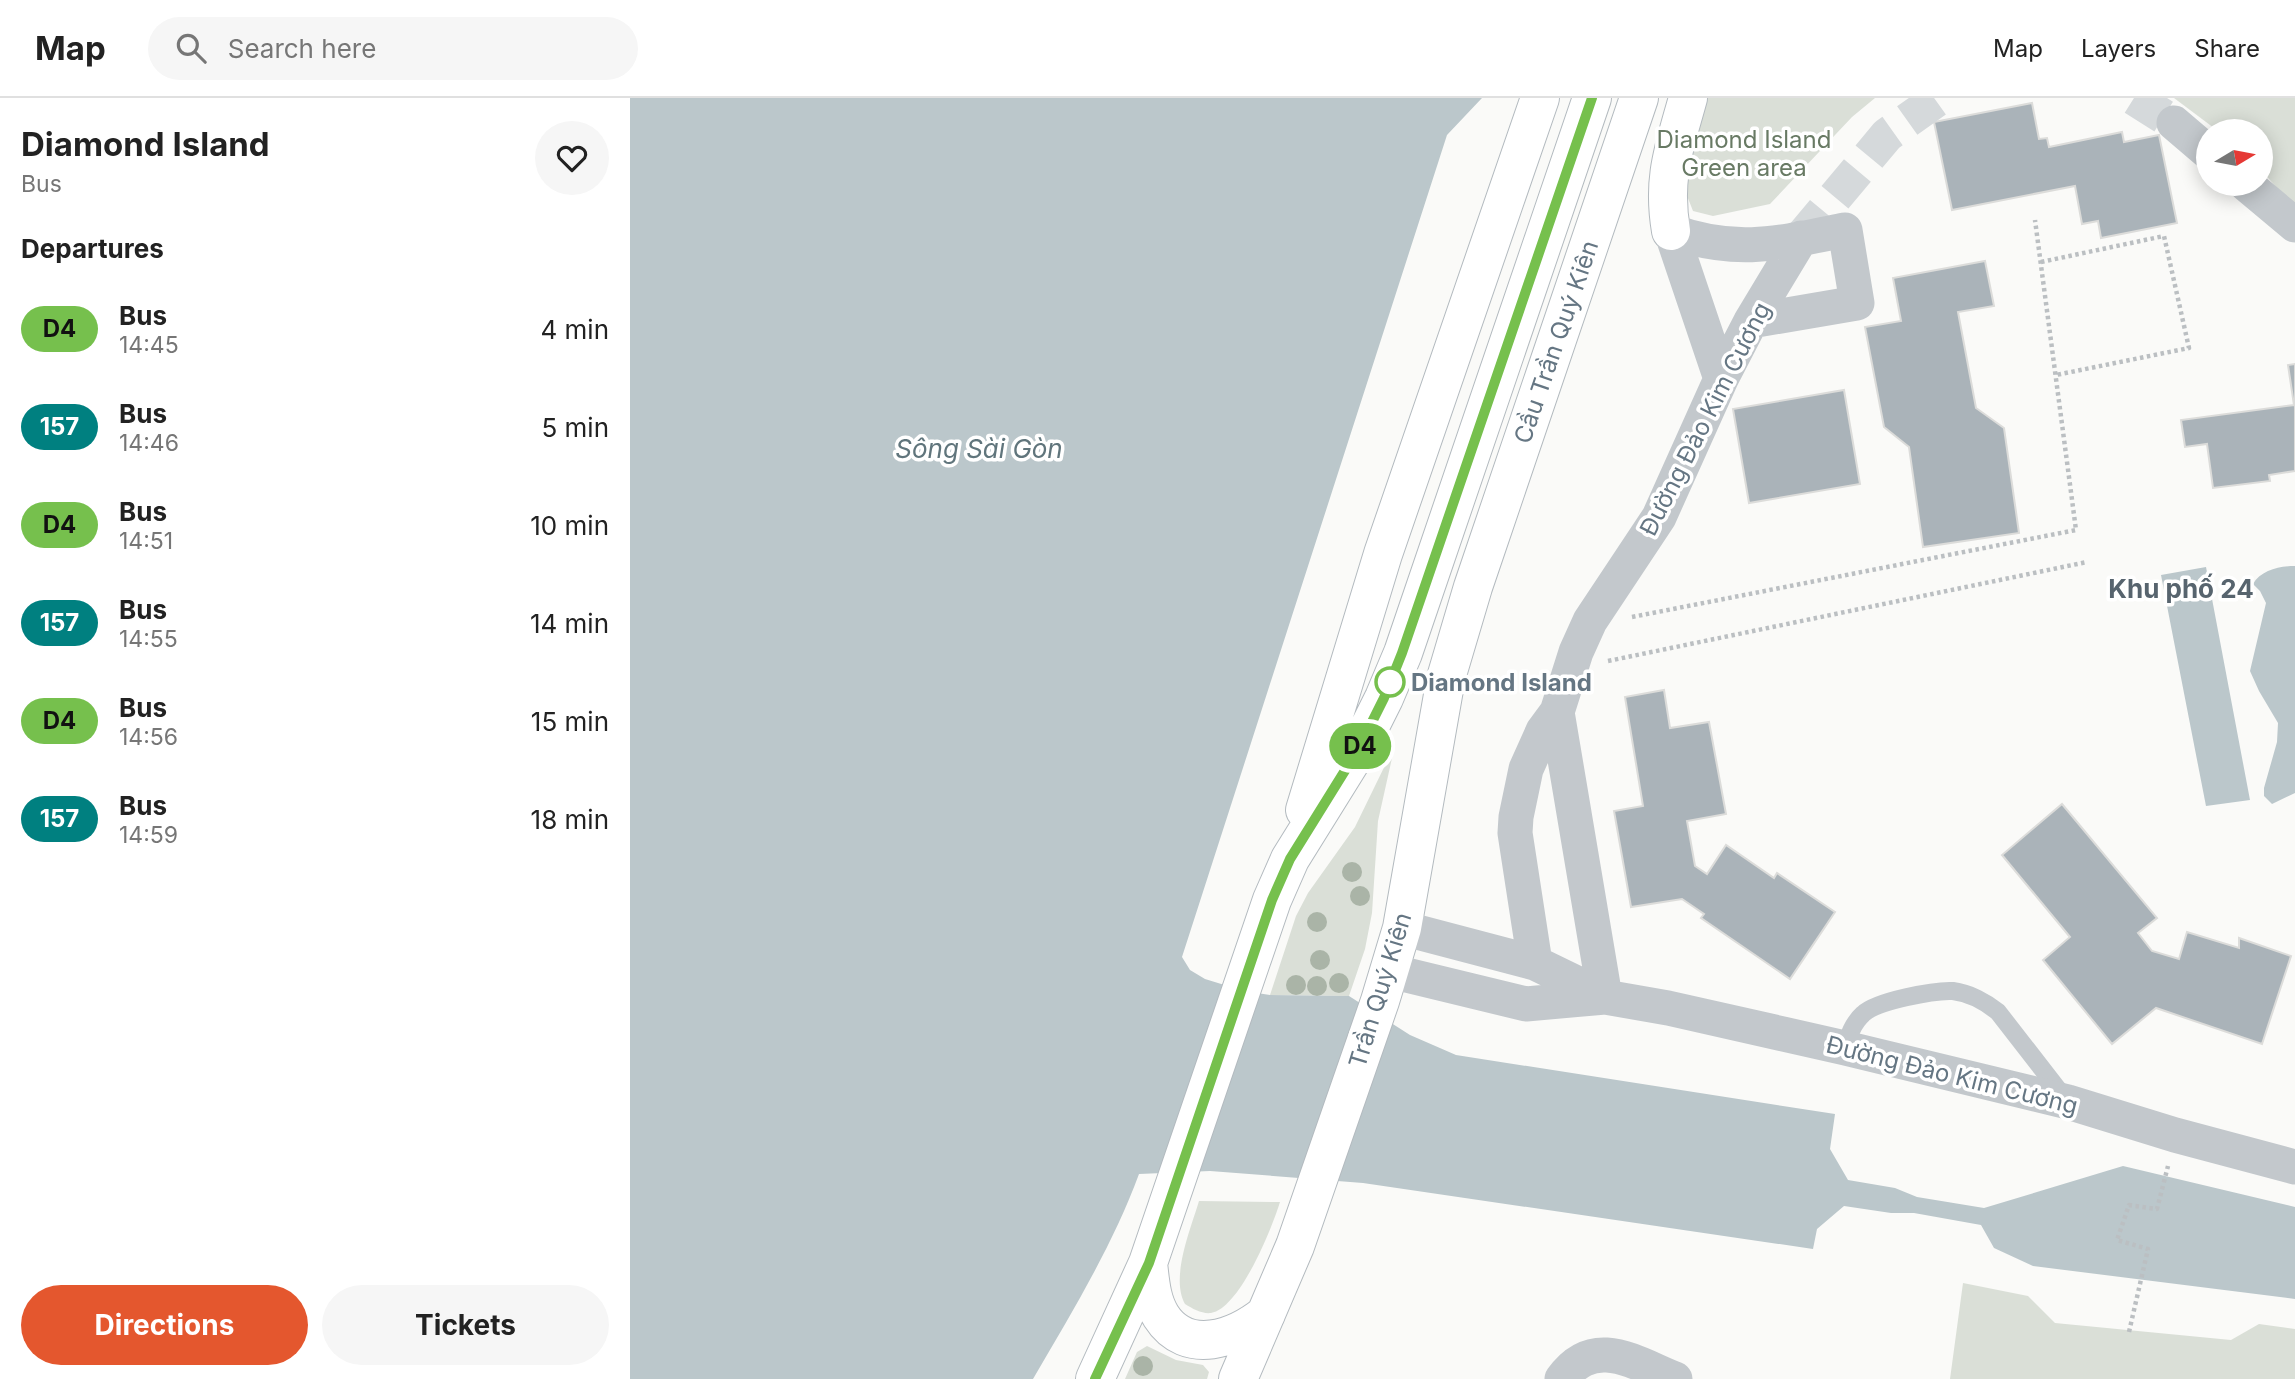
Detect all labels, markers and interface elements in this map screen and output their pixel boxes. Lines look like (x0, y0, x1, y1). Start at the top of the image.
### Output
search box (148, 17, 638, 80)
text: Map (35, 28, 106, 68)
icon: search (172, 29, 210, 67)
text: Search here (228, 33, 376, 64)
text: Map (1993, 34, 2043, 63)
text: Layers (2081, 34, 2156, 63)
text: Share (2194, 34, 2260, 63)
north arrow (2196, 119, 2273, 196)
map controls (2196, 119, 2273, 196)
button: heart (535, 121, 609, 195)
text: Diamond Island (21, 124, 270, 164)
park label: Diamond Island Green area (1657, 125, 1831, 182)
text: Bus (21, 170, 62, 198)
text: Departures (21, 233, 164, 264)
street label: Cầu Trần Quý Kiên (1508, 237, 1604, 447)
street label: Đường Đảo Kim Cương (1633, 297, 1777, 541)
text: Bus (119, 300, 167, 331)
text: D4 (43, 314, 76, 343)
text: 4 min (540, 314, 609, 345)
text: 14:45 (119, 331, 179, 359)
text: Bus (119, 398, 167, 429)
text: 157 (40, 412, 79, 441)
text: 5 min (541, 412, 609, 443)
text: 14:46 (119, 429, 179, 457)
water label: Sông Sài Gòn (895, 433, 1063, 464)
text: Bus (119, 496, 167, 527)
text: D4 (43, 510, 76, 539)
text: 10 min (530, 510, 609, 541)
text: 14:51 (119, 527, 173, 555)
district label: Khu phố 24 (2108, 573, 2254, 604)
text: Bus (119, 594, 167, 625)
text: 157 (40, 608, 79, 637)
text: 14 min (530, 608, 609, 639)
text: 14:55 (119, 625, 178, 653)
marker: Diamond Island (1375, 667, 1405, 697)
place label: Diamond Island (1411, 668, 1592, 697)
text: Bus (119, 692, 167, 723)
text: D4 (43, 706, 76, 735)
text: 15 min (531, 706, 609, 737)
text: 14:56 (119, 723, 178, 751)
line badge: D4 (1328, 723, 1392, 769)
text: D4 (1343, 731, 1377, 760)
text: Bus (119, 790, 167, 821)
text: 157 (40, 804, 79, 833)
text: 18 min (531, 804, 609, 835)
text: 14:59 (119, 821, 178, 849)
street label: Trần Quý Kiên (1343, 909, 1417, 1071)
street label: Đường Đảo Kim Cương (1823, 1030, 2081, 1120)
button: Directions (21, 1285, 308, 1365)
button: Tickets (322, 1285, 609, 1365)

